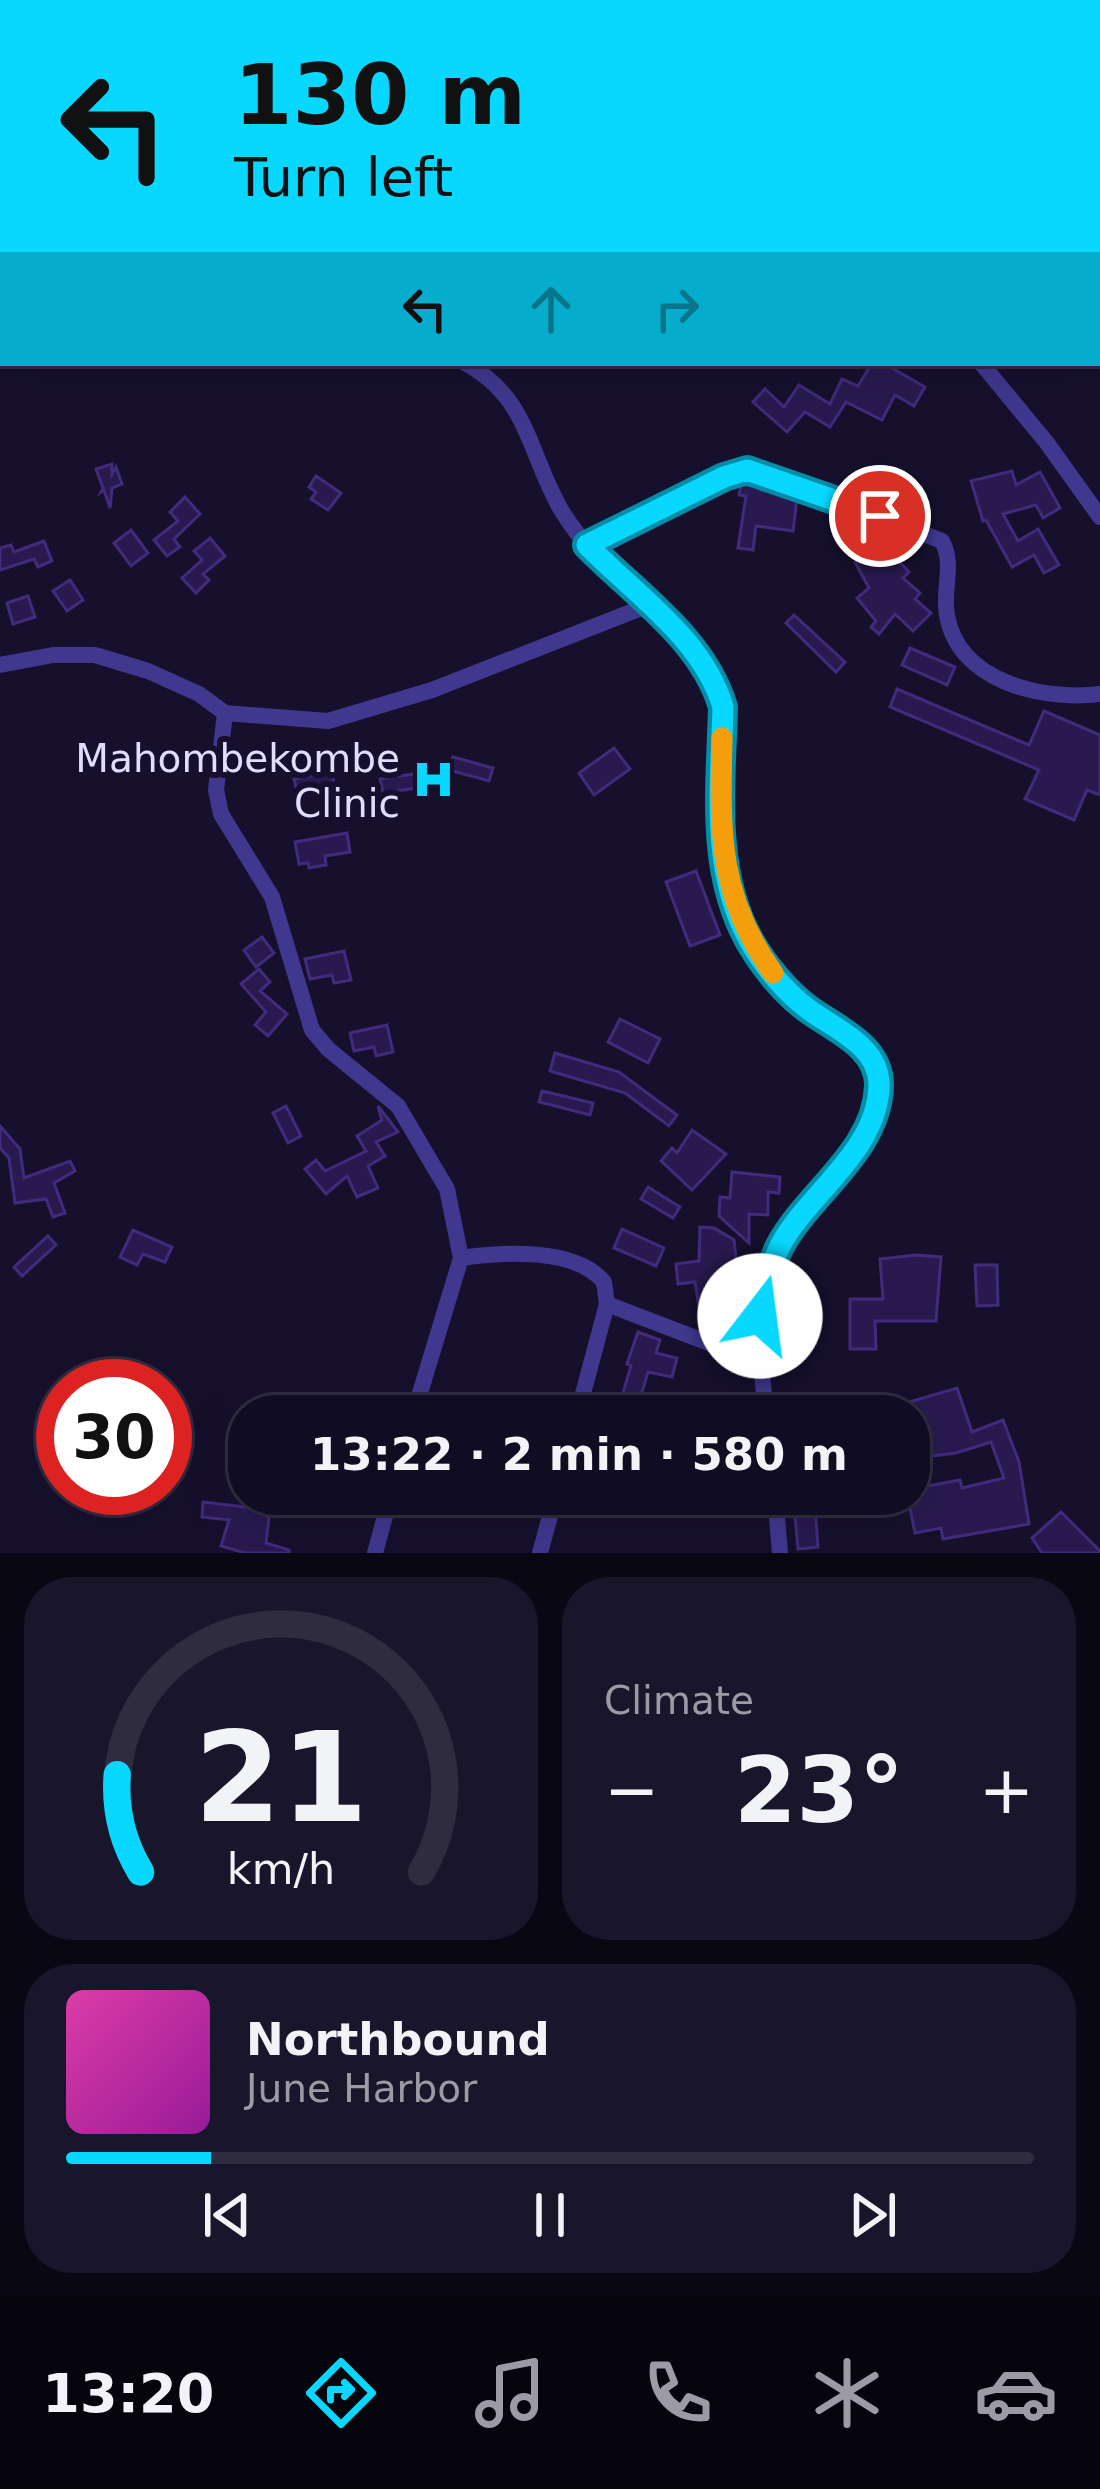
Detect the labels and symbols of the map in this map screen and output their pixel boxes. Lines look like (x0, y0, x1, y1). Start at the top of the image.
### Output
pin (829, 465, 931, 567)
place label: Mahombekombe Clinic (75, 736, 400, 826)
hospital icon: Mahombekombe Clinic (411, 757, 457, 803)
position arrow (697, 1253, 823, 1379)
speed limit sign: 30 (36, 1359, 192, 1515)

